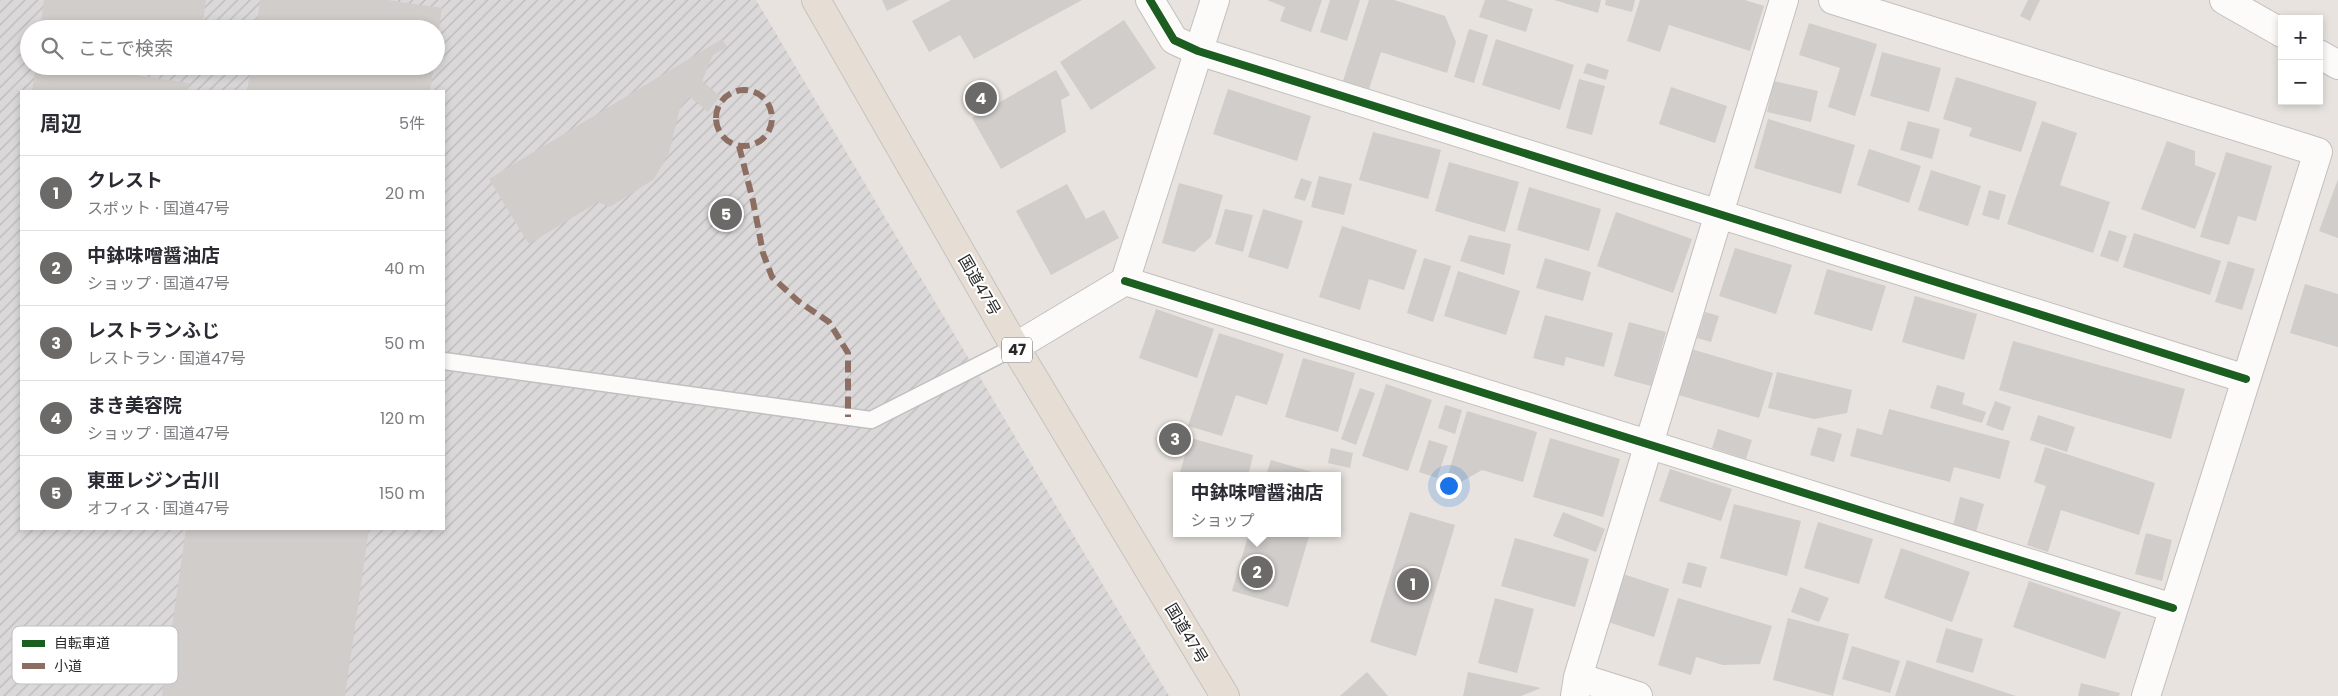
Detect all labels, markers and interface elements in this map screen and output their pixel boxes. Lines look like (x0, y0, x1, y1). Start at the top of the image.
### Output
map controls (2278, 15, 2323, 105)
button: + (2278, 15, 2323, 60)
search box (20, 20, 445, 75)
icon: search (38, 34, 66, 62)
text: ここで検索 (78, 35, 173, 62)
button: − (2278, 60, 2323, 105)
pin: 4 (965, 79, 997, 117)
text: 周辺 (40, 109, 82, 138)
text: 5件 (399, 112, 425, 135)
text: クレスト (87, 167, 163, 194)
text: 1 (53, 182, 59, 205)
text: 20 m (385, 182, 425, 205)
pin: 5 (710, 195, 742, 233)
text: スポット · 国道47号 (87, 197, 230, 220)
text: 中鉢味噌醤油店 (87, 242, 220, 269)
street label: 国道47号 (953, 251, 1006, 320)
text: 2 (51, 257, 61, 280)
text: 40 m (384, 257, 425, 280)
text: ショップ · 国道47号 (87, 272, 230, 295)
text: レストランふじ (87, 317, 220, 344)
text: 3 (51, 332, 61, 355)
text: 50 m (384, 332, 425, 355)
road number: 47 (1002, 338, 1032, 362)
text: レストラン · 国道47号 (87, 347, 246, 370)
text: まき美容院 (87, 392, 182, 419)
text: 4 (51, 407, 61, 430)
text: 120 m (380, 407, 425, 430)
pin: 3 (1159, 420, 1191, 458)
text: ショップ · 国道47号 (87, 422, 230, 445)
text: 東亜レジン古川 (87, 467, 220, 494)
popup (1173, 472, 1341, 537)
your location (1436, 473, 1462, 499)
text: 中鉢味噌醤油店 (1190, 479, 1324, 506)
text: 5 (51, 482, 61, 505)
text: 150 m (379, 482, 425, 505)
text: オフィス · 国道47号 (87, 497, 229, 520)
text: ショップ (1190, 509, 1255, 532)
pin: 2 (1241, 553, 1273, 591)
pin: 1 (1397, 565, 1429, 603)
street label: 国道47号 (1160, 599, 1214, 668)
legend (12, 626, 178, 684)
text: 自転車道 (54, 633, 110, 653)
text: 小道 (54, 656, 82, 676)

